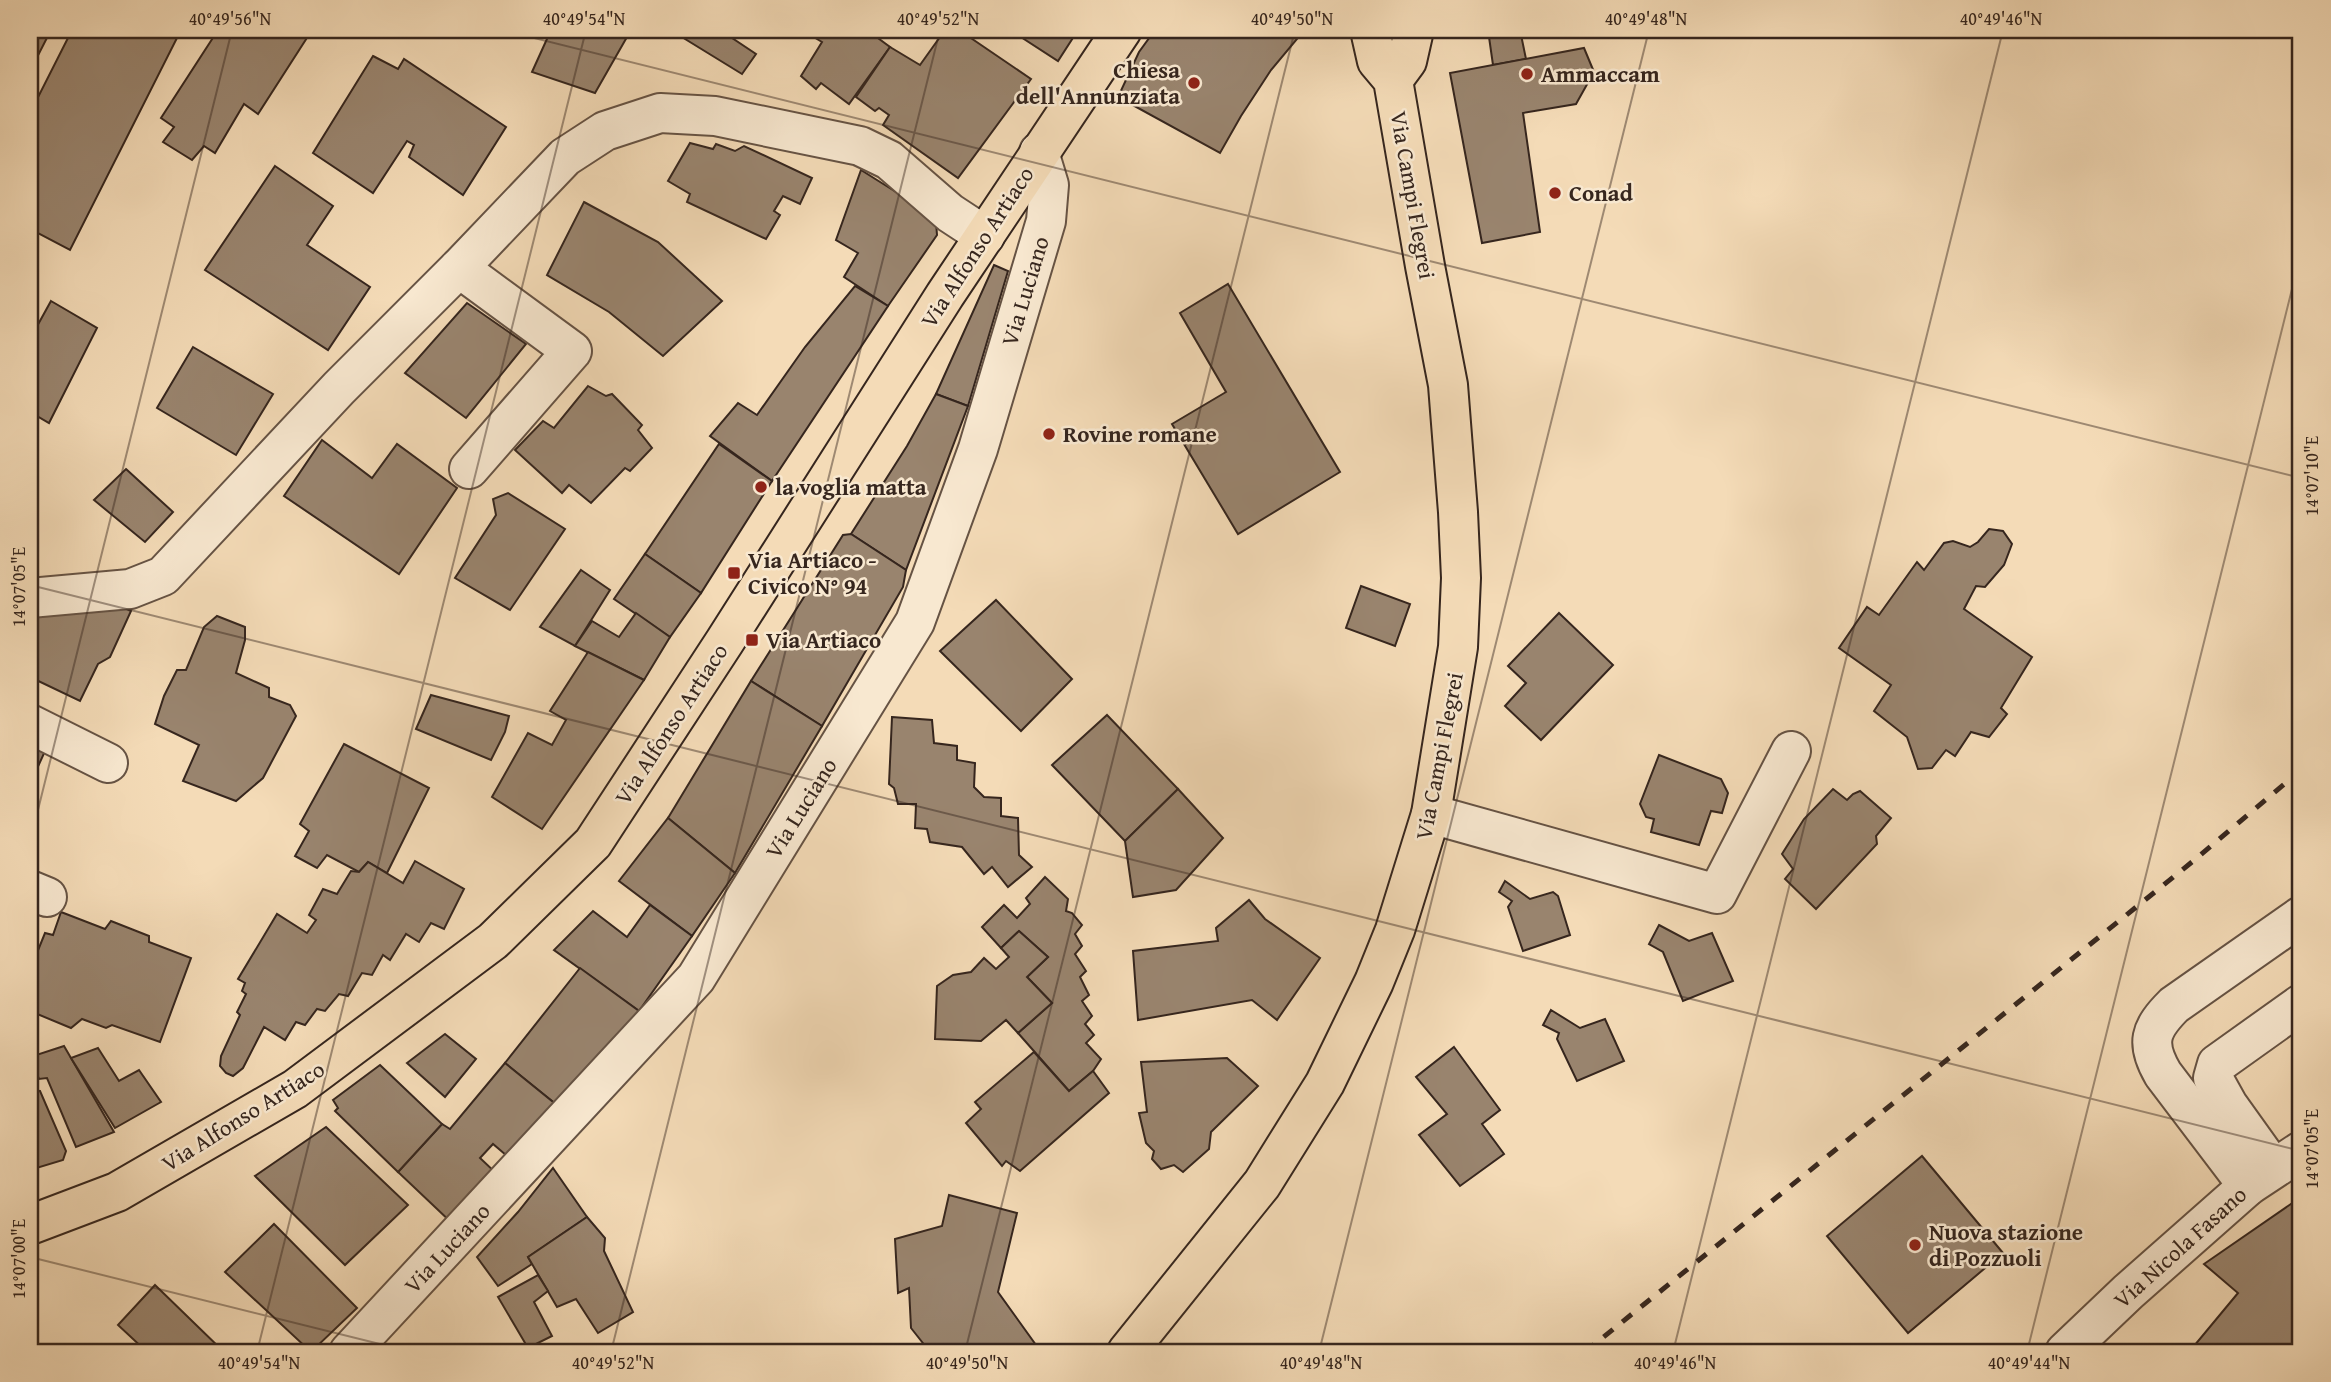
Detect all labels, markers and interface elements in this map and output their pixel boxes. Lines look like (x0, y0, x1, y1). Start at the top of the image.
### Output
text: 40°49'56"N (189, 5, 272, 32)
text: 40°49'54"N (543, 5, 626, 32)
text: 40°49'52"N (897, 5, 980, 32)
text: 40°49'50"N (1251, 5, 1334, 32)
text: 40°49'48"N (1605, 5, 1688, 32)
text: 40°49'46"N (1960, 5, 2043, 32)
place label: Chiesa dell'Annunziata (1016, 53, 1180, 112)
place label: Ammaccam (1541, 57, 1660, 90)
marker: Ammaccam (1519, 66, 1535, 82)
marker: Chiesa dell'Annunziata (1186, 75, 1202, 91)
street label: Via Campi Flegrei (1382, 108, 1444, 281)
street label: Via Alfonso Artiaco (912, 159, 1041, 334)
place label: Conad (1569, 176, 1634, 209)
marker: Conad (1547, 185, 1563, 201)
street label: Via Luciano (992, 232, 1057, 350)
place label: Rovine romane (1063, 417, 1217, 450)
marker: Rovine romane (1041, 426, 1057, 442)
text: 14°07'10"E (2298, 436, 2325, 516)
place label: la voglia matta (775, 470, 927, 503)
marker: la voglia matta (753, 479, 769, 495)
place label: Via Artiaco - Civico N° 94 (748, 543, 877, 602)
text: 14°07'05"E (5, 547, 32, 627)
marker: Via Artiaco - Civico N° 94 (726, 565, 742, 581)
place label: Via Artiaco (766, 623, 881, 656)
marker: Via Artiaco (744, 632, 760, 648)
street label: Via Alfonso Artiaco (606, 636, 735, 811)
street label: Via Campi Flegrei (1406, 669, 1471, 842)
street label: Via Luciano (757, 751, 845, 865)
street label: Via Alfonso Artiaco (155, 1052, 331, 1179)
text: 14°07'05"E (2298, 1109, 2325, 1189)
street label: Via Nicola Fasano (2106, 1178, 2254, 1315)
street label: Via Luciano (396, 1195, 497, 1300)
place label: Nuova stazione di Pozzuoli (1929, 1215, 2083, 1274)
text: 14°07'00"E (5, 1219, 32, 1299)
marker: Nuova stazione di Pozzuoli (1907, 1237, 1923, 1253)
text: 40°49'54"N (218, 1349, 301, 1376)
text: 40°49'52"N (572, 1349, 655, 1376)
text: 40°49'50"N (926, 1349, 1009, 1376)
text: 40°49'48"N (1280, 1349, 1363, 1376)
text: 40°49'46"N (1634, 1349, 1717, 1376)
text: 40°49'44"N (1988, 1349, 2071, 1376)

